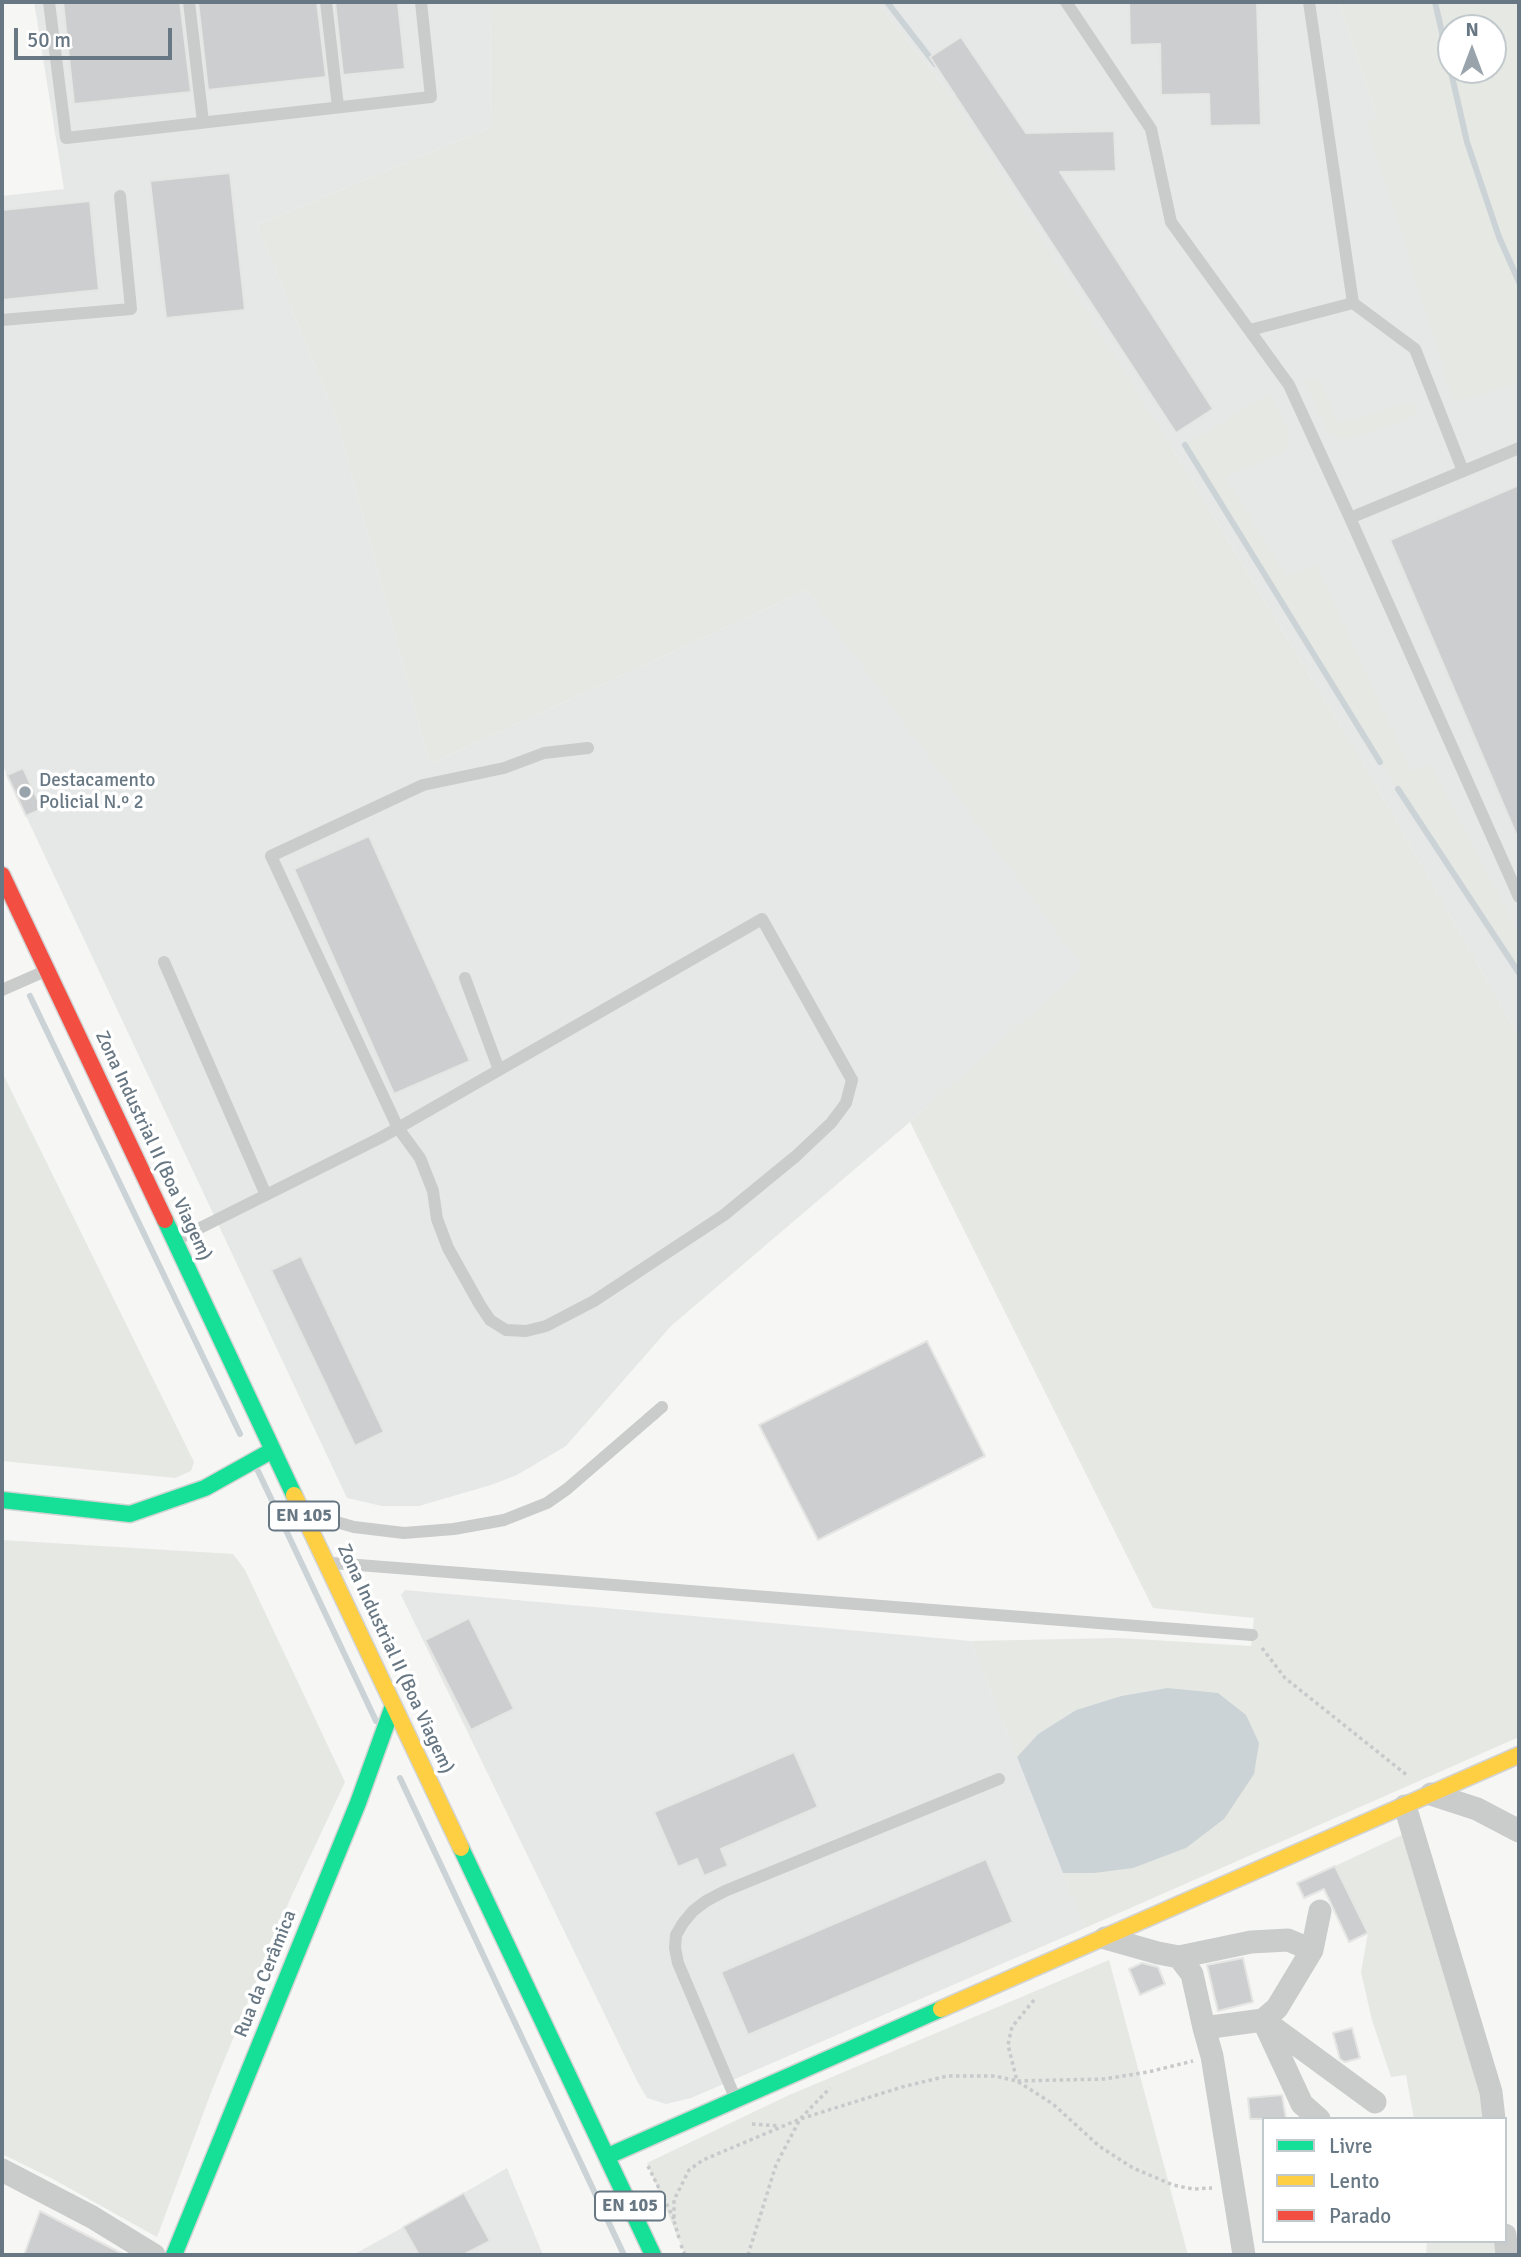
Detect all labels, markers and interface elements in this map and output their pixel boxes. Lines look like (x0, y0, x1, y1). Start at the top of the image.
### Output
scale bar (18, 14, 175, 58)
north arrow (1437, 14, 1507, 84)
text: N (1465, 18, 1479, 42)
text: 50 m (27, 27, 71, 53)
place label: Destacamento Policial N.º 2 (39, 770, 155, 814)
marker: Destacamento Policial N.º 2 (17, 784, 33, 800)
street label: Zona Industrial II (Boa Viagem) (90, 1027, 216, 1265)
road number: EN 105 (269, 1502, 339, 1531)
street label: Zona Industrial II (Boa Viagem) (332, 1540, 458, 1778)
street label: Rua da Cerâmica (230, 1907, 302, 2041)
legend (1262, 2117, 1507, 2243)
text: Livre (1329, 2133, 1372, 2159)
text: Lento (1329, 2168, 1379, 2194)
road number: EN 105 (595, 2192, 665, 2220)
text: Parado (1329, 2203, 1391, 2229)

